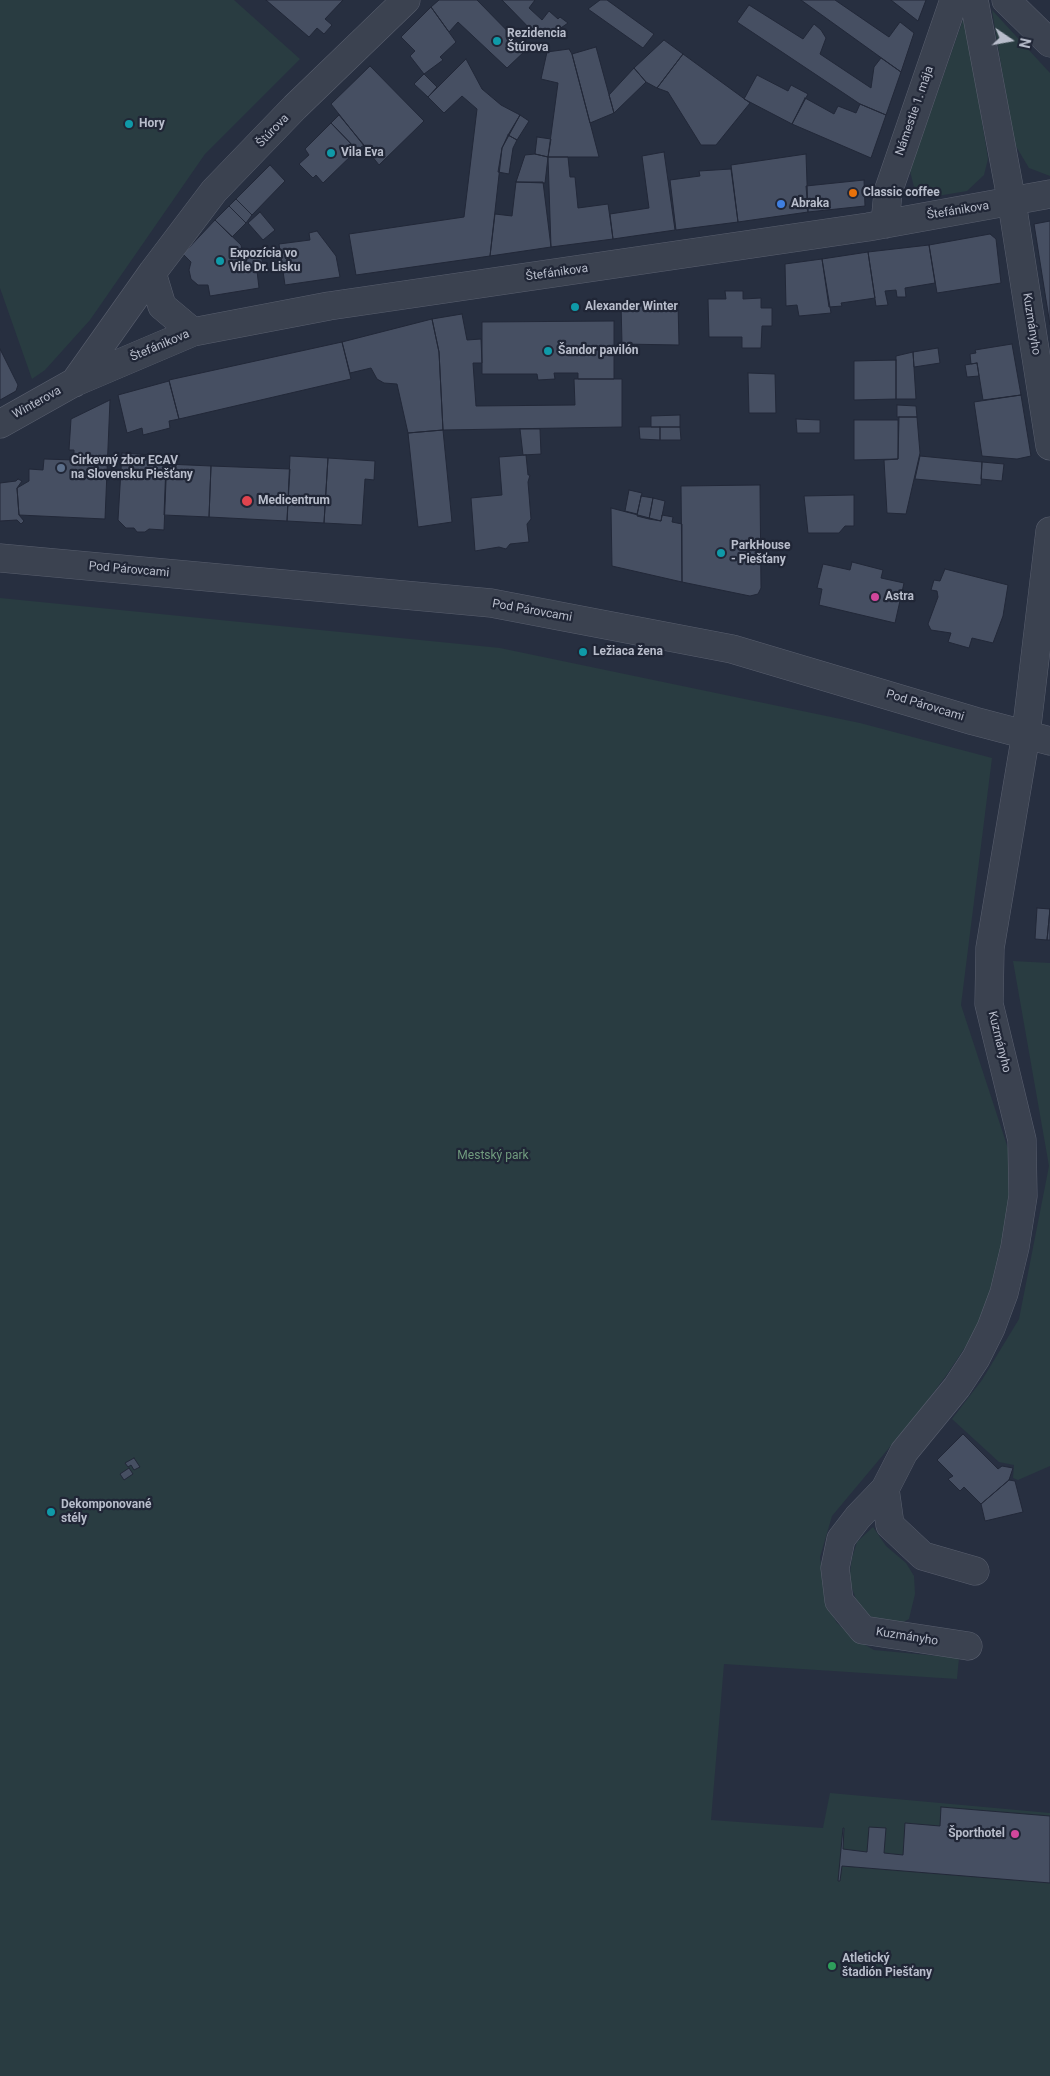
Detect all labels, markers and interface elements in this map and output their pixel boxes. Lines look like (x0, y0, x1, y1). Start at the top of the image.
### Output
north arrow (985, 15, 1035, 65)
place label: Rezidencia Štúrova (507, 27, 566, 55)
marker: Rezidencia Štúrova (491, 35, 503, 47)
text: N (1016, 37, 1034, 50)
street label: Námestie 1. mája (893, 64, 937, 158)
street label: Štúrova (254, 111, 292, 151)
place label: Hory (139, 117, 165, 131)
marker: Hory (123, 118, 135, 130)
place label: Vila Eva (341, 146, 384, 160)
marker: Vila Eva (325, 147, 337, 159)
place label: Classic coffee (863, 186, 940, 200)
marker: Classic coffee (847, 187, 859, 199)
place label: Abraka (791, 197, 829, 211)
marker: Abraka (775, 198, 787, 210)
street label: Štefánikova (926, 199, 990, 223)
place label: Expozícia vo Vile Dr. Lisku (230, 247, 300, 275)
marker: Expozícia vo Vile Dr. Lisku (214, 255, 226, 267)
street label: Štefánikova (525, 262, 589, 284)
street label: Kuzmányho (1019, 292, 1043, 356)
place label: Alexander Winter (585, 300, 678, 314)
marker: Alexander Winter (569, 301, 581, 313)
street label: Štefánikova (128, 327, 192, 365)
place label: Šandor pavilón (558, 344, 638, 358)
marker: Šandor pavilón (542, 345, 554, 357)
street label: Winterova (10, 384, 64, 422)
place label: Cirkevný zbor ECAV na Slovensku Piešťany (71, 454, 193, 482)
marker: Cirkevný zbor ECAV na Slovensku Piešťany (55, 462, 67, 474)
marker: Medicentrum (240, 494, 254, 508)
place label: Medicentrum (258, 494, 330, 508)
place label: ParkHouse - Piešťany (731, 539, 791, 567)
marker: ParkHouse - Piešťany (715, 547, 727, 559)
street label: Pod Párovcami (88, 559, 170, 581)
place label: Astra (885, 590, 914, 604)
marker: Astra (869, 591, 881, 603)
street label: Pod Párovcami (491, 597, 573, 625)
place label: Ležiaca žena (593, 645, 663, 659)
marker: Ležiaca žena (577, 646, 589, 658)
street label: Pod Párovcami (884, 687, 966, 725)
street label: Kuzmányho (984, 1010, 1014, 1074)
park label: Mestský park (457, 1149, 529, 1163)
place label: Dekomponované stély (61, 1498, 151, 1526)
marker: Dekomponované stély (45, 1506, 57, 1518)
street label: Kuzmányho (875, 1625, 939, 1649)
place label: Športhotel (948, 1827, 1005, 1841)
marker: Športhotel (1009, 1828, 1021, 1840)
place label: Atletický štadión Piešťany (842, 1952, 932, 1980)
marker: Atletický štadión Piešťany (826, 1960, 838, 1972)

